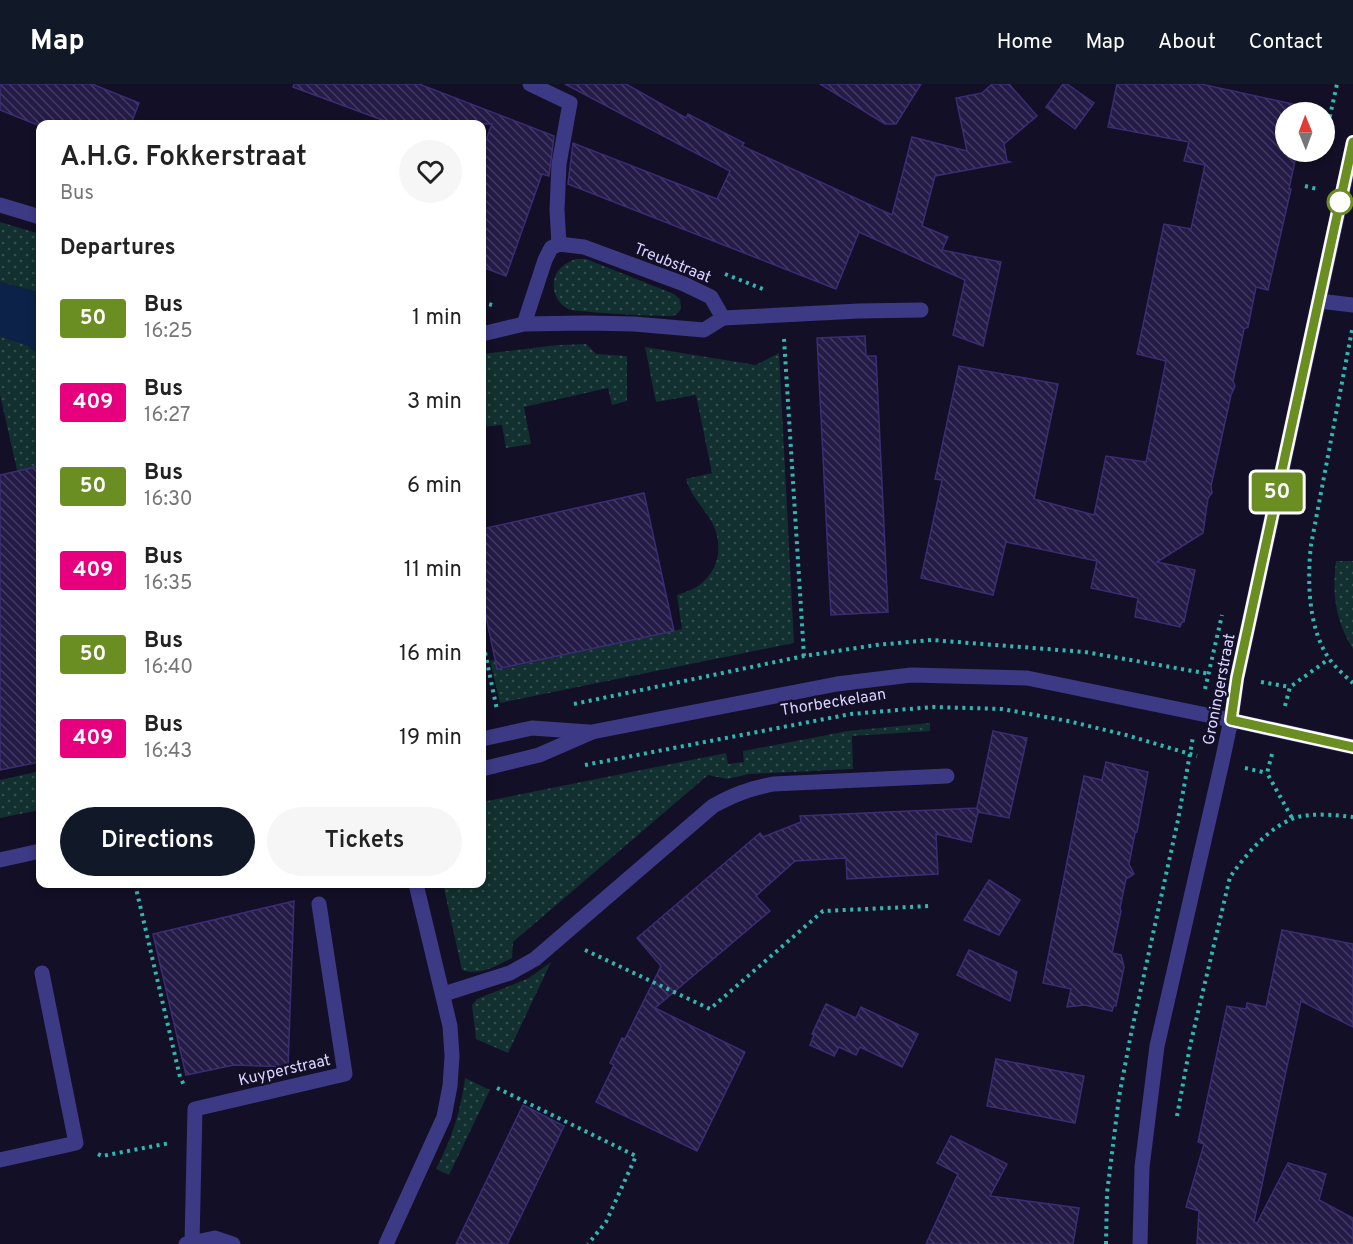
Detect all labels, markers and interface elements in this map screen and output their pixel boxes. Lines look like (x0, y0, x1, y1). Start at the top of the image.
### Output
text: Map (30, 24, 85, 60)
text: Home (997, 29, 1053, 56)
text: Map (1086, 29, 1125, 56)
text: About (1158, 29, 1216, 56)
text: Contact (1249, 29, 1323, 56)
north arrow (1275, 102, 1335, 162)
map controls (1275, 102, 1335, 162)
text: A.H.G. Fokkerstraat (60, 140, 307, 176)
button: heart (399, 140, 462, 203)
text: Bus (60, 181, 94, 207)
unlabelled marker (1327, 189, 1353, 215)
text: Departures (60, 235, 176, 262)
street label: Treubstraat (631, 239, 714, 288)
text: Bus (144, 292, 183, 319)
text: 50 (80, 305, 106, 332)
text: 1 min (412, 305, 462, 332)
text: 16:25 (144, 319, 193, 345)
text: Bus (144, 376, 183, 403)
text: 409 (73, 389, 113, 416)
text: 3 min (407, 389, 462, 416)
text: 16:27 (144, 403, 190, 429)
text: Bus (144, 460, 183, 487)
line badge: 50 (1250, 472, 1304, 512)
text: 50 (80, 473, 106, 500)
text: 6 min (407, 473, 462, 500)
text: 50 (1264, 479, 1290, 506)
text: 16:30 (144, 487, 193, 513)
text: Bus (144, 544, 183, 571)
text: 409 (73, 557, 113, 584)
text: 11 min (404, 557, 462, 584)
text: 16:35 (144, 571, 192, 597)
text: Bus (144, 628, 183, 655)
street label: Groningerstraat (1199, 632, 1241, 747)
text: 50 (80, 641, 106, 668)
text: 16 min (399, 641, 462, 668)
text: 16:40 (144, 655, 193, 681)
street label: Thorbeckelaan (779, 685, 888, 721)
text: Bus (144, 712, 183, 739)
text: 409 (73, 725, 113, 752)
text: 19 min (399, 725, 462, 752)
text: 16:43 (144, 739, 192, 765)
button: Directions (60, 807, 255, 876)
button: Tickets (267, 807, 462, 876)
street label: Kuyperstraat (237, 1051, 332, 1091)

